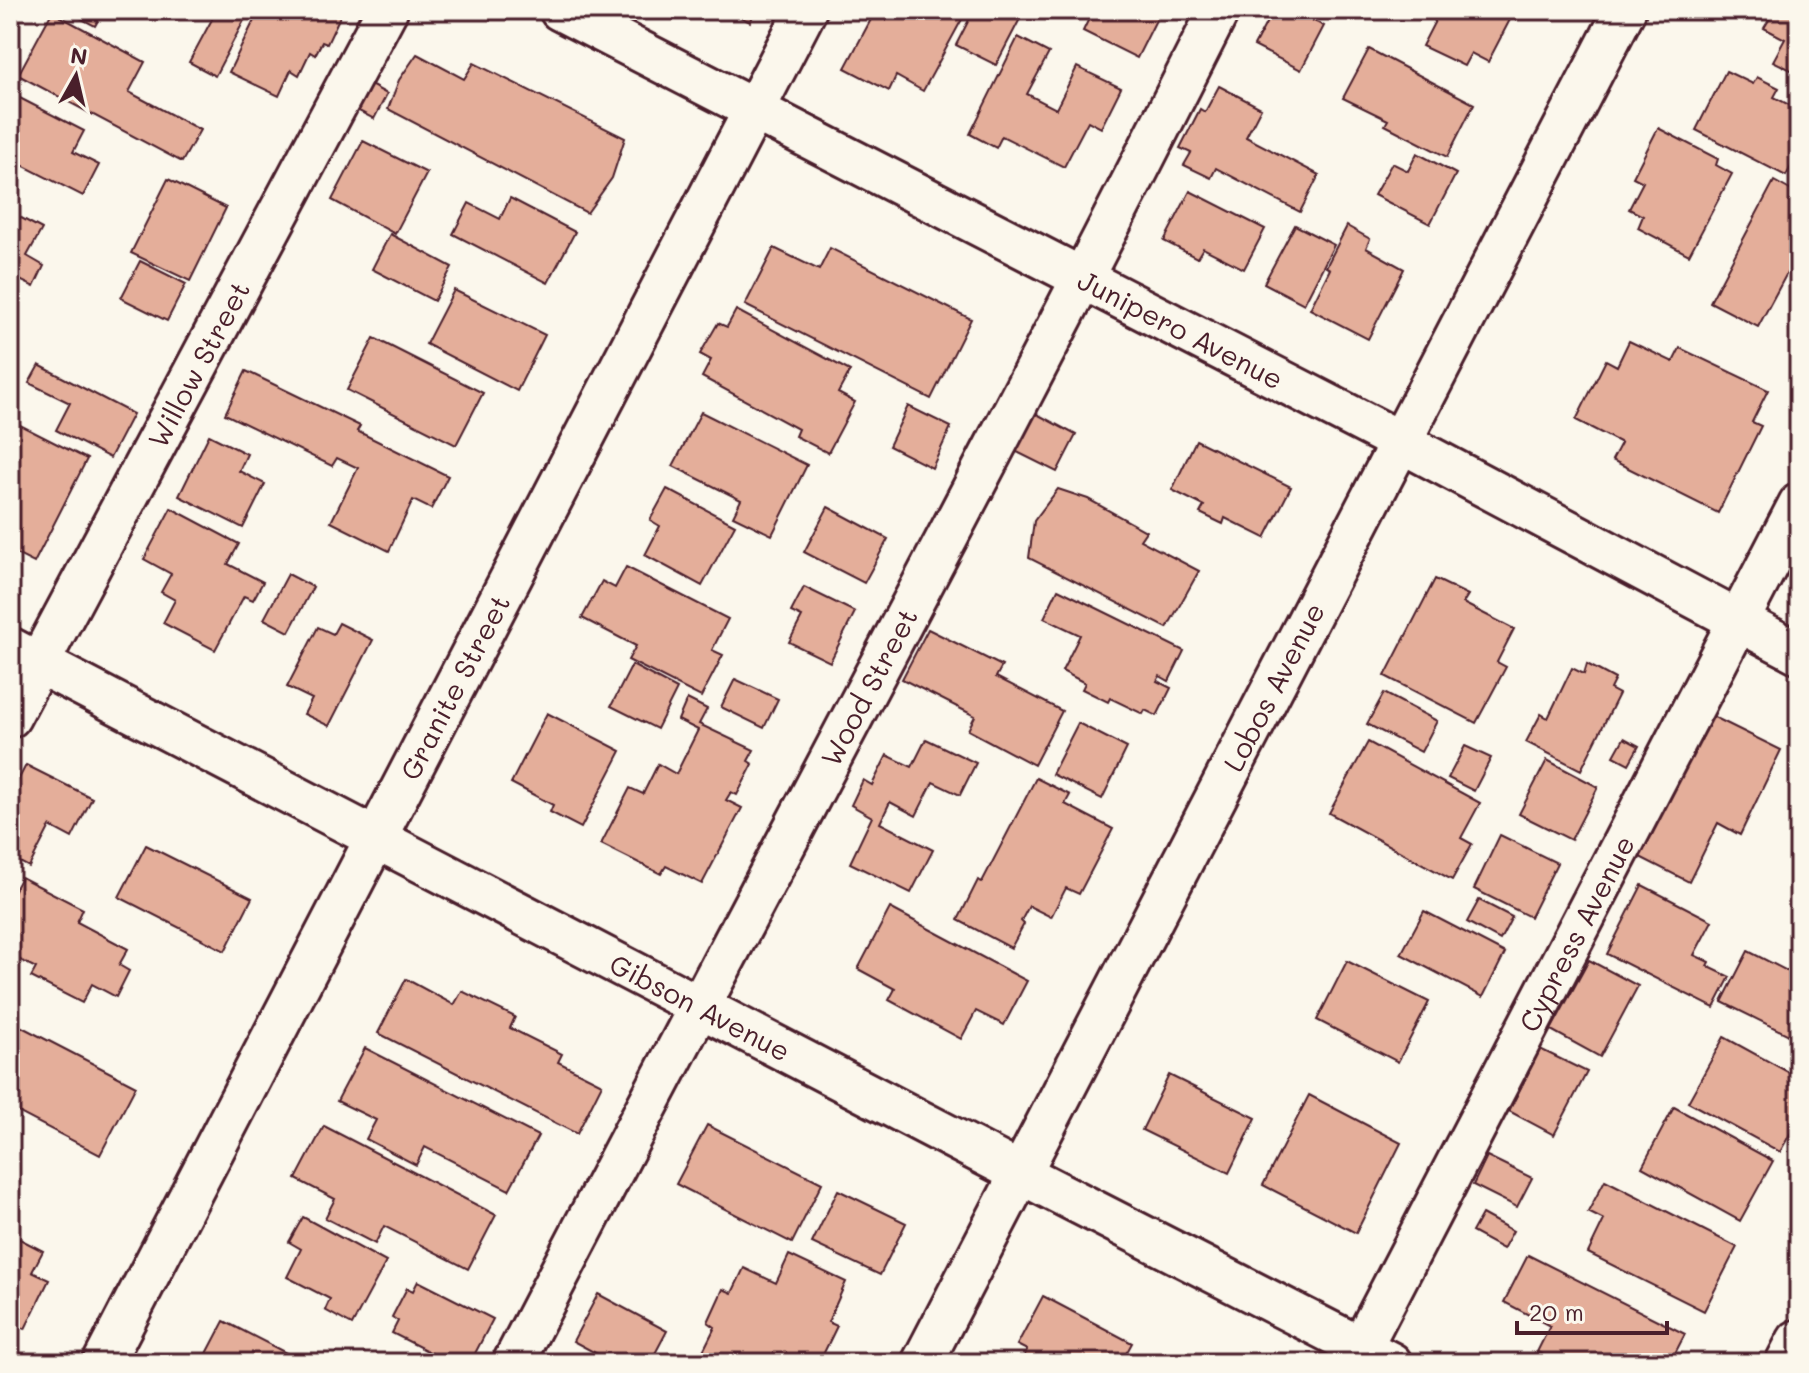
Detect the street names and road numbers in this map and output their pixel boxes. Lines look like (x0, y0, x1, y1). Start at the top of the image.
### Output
street label: Junipero Avenue (1072, 261, 1290, 397)
street label: Willow Street (139, 275, 257, 454)
street label: Granite Street (391, 588, 517, 786)
street label: Lobos Avenue (1215, 596, 1332, 777)
street label: Wood Street (812, 602, 925, 772)
street label: Cypress Avenue (1510, 829, 1642, 1038)
street label: Gibson Avenue (604, 945, 797, 1069)

